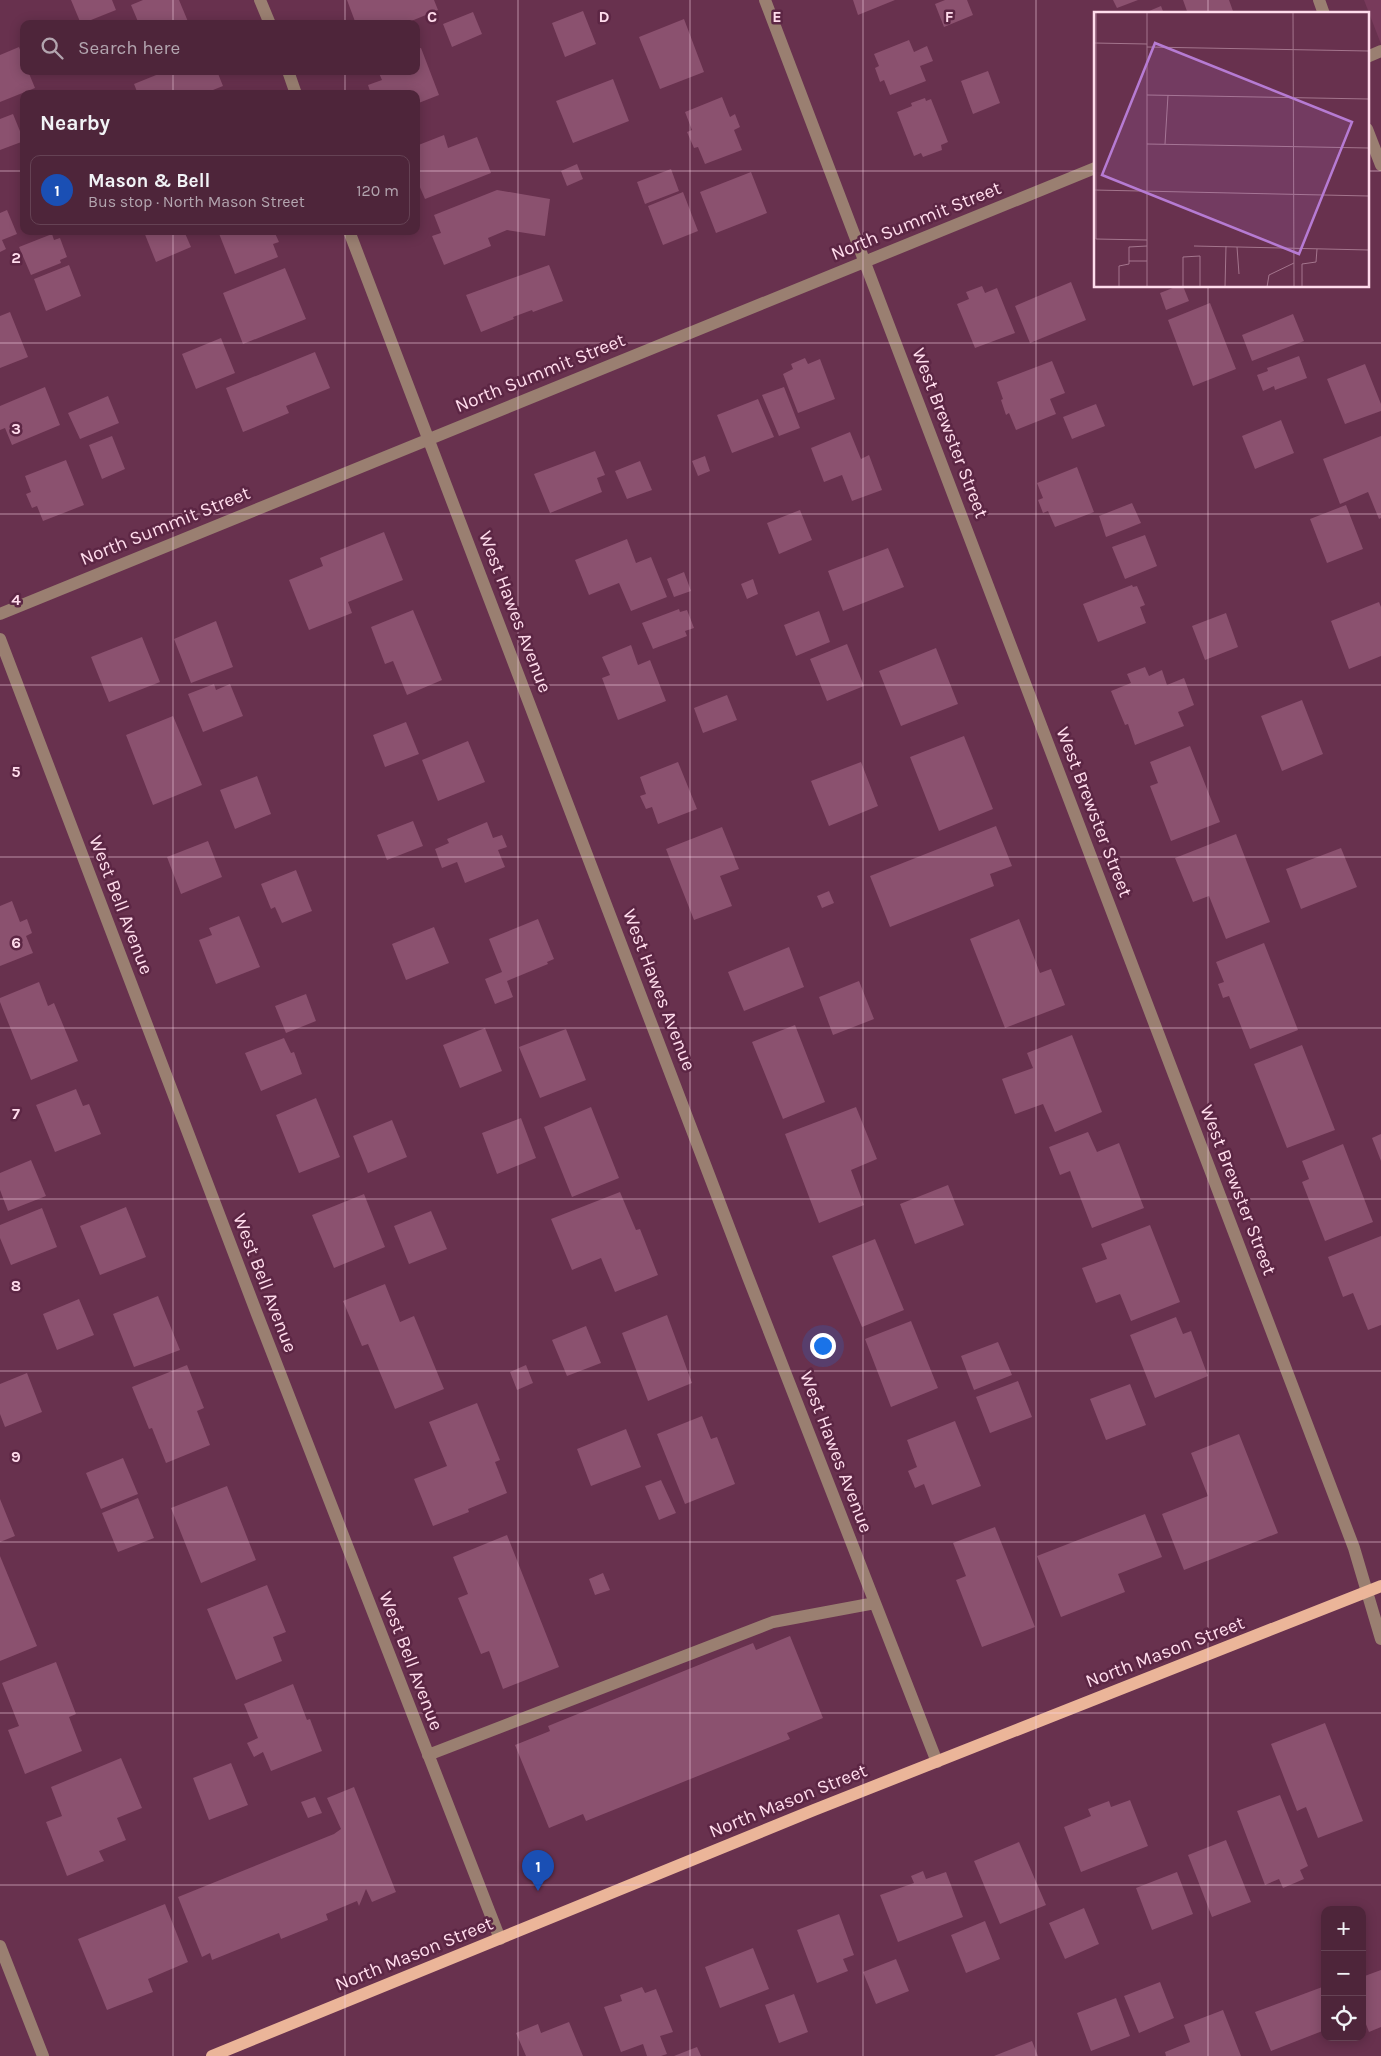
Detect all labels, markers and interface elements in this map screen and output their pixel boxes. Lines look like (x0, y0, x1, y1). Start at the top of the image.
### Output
text: C (427, 7, 437, 26)
text: D (599, 7, 610, 26)
text: E (772, 7, 782, 26)
text: F (945, 7, 954, 26)
inset map (1094, 12, 1368, 288)
search box (20, 20, 420, 75)
icon: search (38, 34, 66, 62)
text: Search here (78, 37, 180, 59)
text: Nearby (40, 111, 110, 135)
text: Mason & Bell (88, 170, 210, 192)
street label: North Summit Street (828, 177, 1004, 265)
text: 1 (54, 181, 60, 200)
text: 120 m (356, 181, 399, 200)
text: Bus stop · North Mason Street (88, 192, 305, 211)
text: 2 (11, 248, 21, 267)
street label: North Summit Street (452, 329, 628, 417)
street label: West Brewster Street (907, 345, 993, 521)
text: 3 (11, 419, 21, 438)
street label: North Summit Street (77, 482, 253, 570)
street label: West Hawes Avenue (474, 528, 556, 696)
text: 4 (11, 590, 21, 609)
street label: West Brewster Street (1051, 724, 1137, 900)
text: 5 (11, 762, 21, 781)
street label: West Bell Avenue (84, 832, 158, 978)
street label: West Hawes Avenue (618, 906, 700, 1074)
text: 6 (11, 933, 21, 952)
street label: West Brewster Street (1195, 1102, 1281, 1278)
text: 7 (12, 1104, 20, 1123)
street label: West Bell Avenue (228, 1210, 302, 1356)
text: 8 (11, 1276, 21, 1295)
your location (810, 1333, 836, 1359)
street label: West Hawes Avenue (795, 1368, 877, 1536)
text: 9 (11, 1447, 21, 1466)
street label: West Bell Avenue (374, 1588, 448, 1734)
street label: North Mason Street (1082, 1612, 1248, 1692)
street label: North Mason Street (706, 1759, 870, 1843)
pin: 1 (522, 1850, 554, 1891)
map controls (1321, 1906, 1366, 2041)
button: + (1321, 1906, 1366, 1951)
street label: North Mason Street (332, 1912, 496, 1996)
button: − (1321, 1951, 1366, 1996)
button: locate (1321, 1996, 1366, 2041)

